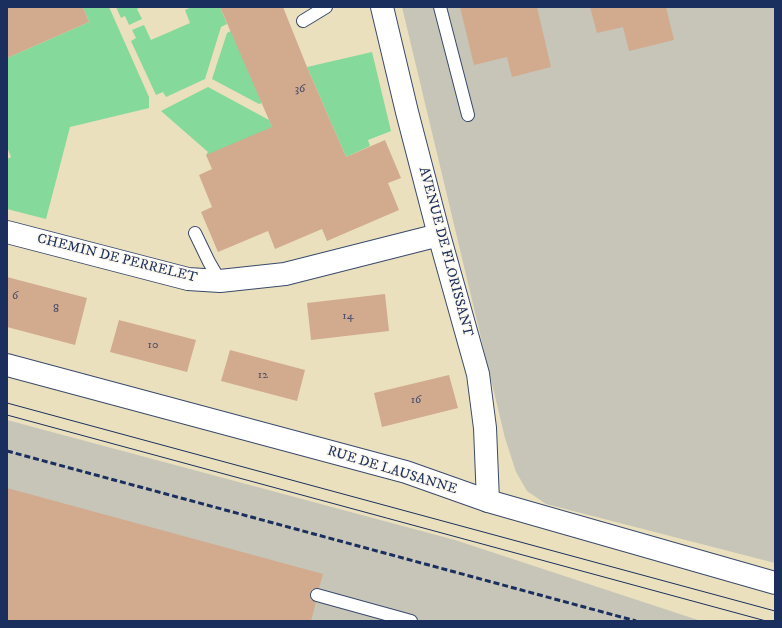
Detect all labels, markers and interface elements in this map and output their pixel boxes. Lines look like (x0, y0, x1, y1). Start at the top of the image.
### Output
house number: 36 (295, 83, 305, 97)
street label: AVENUE DE FLORISSANT (414, 165, 476, 339)
street label: CHEMIN DE PERRELET (35, 231, 199, 287)
house number: 6 (12, 290, 18, 304)
house number: 8 (53, 303, 59, 317)
house number: 14 (342, 310, 354, 324)
house number: 10 (148, 339, 158, 353)
house number: 12 (258, 369, 268, 383)
house number: 16 (411, 394, 421, 408)
street label: RUE DE LAUSANNE (325, 443, 459, 499)

